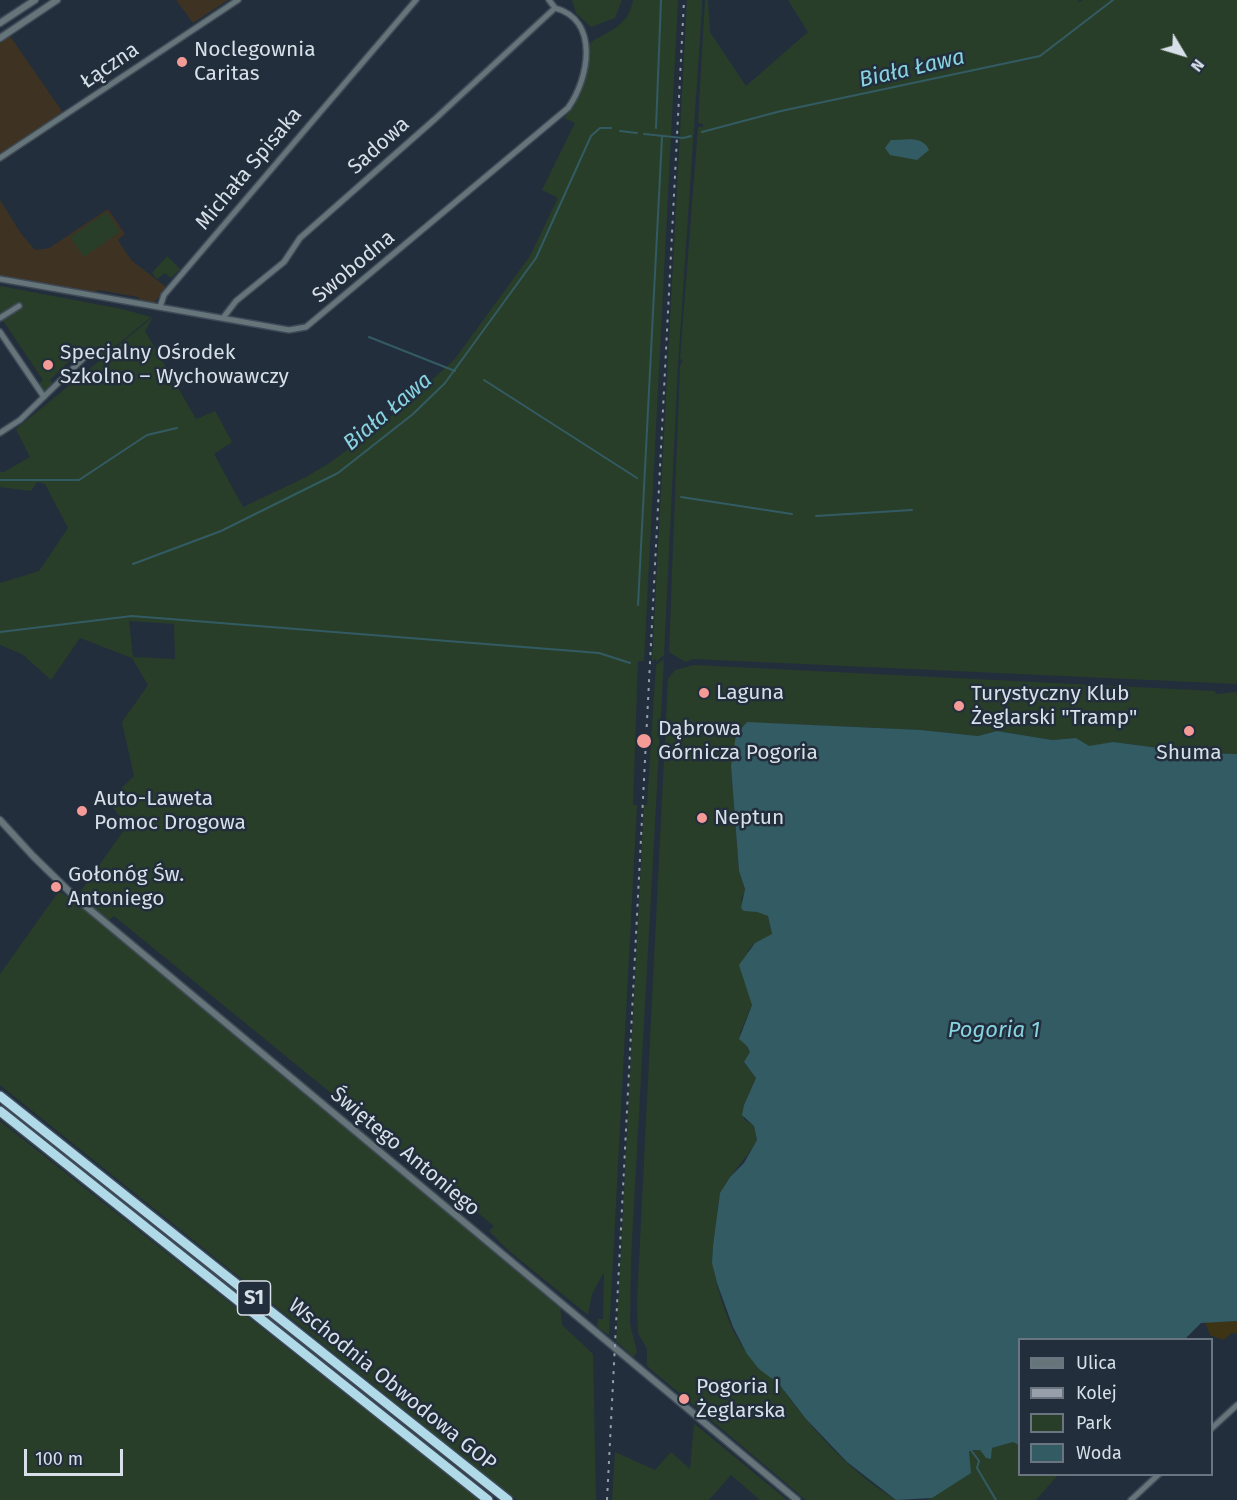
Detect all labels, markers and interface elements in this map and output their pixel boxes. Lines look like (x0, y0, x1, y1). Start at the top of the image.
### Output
north arrow (1153, 24, 1213, 84)
street label: Łączna (76, 37, 144, 95)
place label: Noclegownia Caritas (194, 37, 316, 87)
water label: Biała Ława (857, 44, 967, 94)
marker: Noclegownia Caritas (175, 55, 189, 69)
text: N (1187, 55, 1208, 75)
street label: Michała Spisaka (191, 103, 307, 235)
street label: Sadowa (343, 112, 415, 180)
street label: Swobodna (308, 225, 400, 309)
place label: Specjalny Ośrodek Szkolno – Wychowawczy (60, 340, 289, 390)
marker: Specjalny Ośrodek Szkolno – Wychowawczy (41, 358, 55, 372)
water label: Biała Ława (338, 367, 438, 457)
place label: Laguna (716, 680, 784, 706)
place label: Turystyczny Klub Żeglarski "Tramp" (971, 681, 1137, 731)
marker: Laguna (697, 686, 711, 700)
marker: Turystyczny Klub Żeglarski "Tramp" (952, 699, 966, 713)
place label: Dąbrowa Górnicza Pogoria (658, 716, 818, 766)
marker: Shuma (1182, 724, 1196, 738)
marker: Dąbrowa Górnicza Pogoria (635, 732, 653, 750)
place label: Shuma (1156, 740, 1222, 766)
place label: Auto-Laweta Pomoc Drogowa (94, 786, 246, 836)
marker: Auto-Laweta Pomoc Drogowa (75, 804, 89, 818)
place label: Neptun (714, 805, 784, 831)
marker: Neptun (695, 811, 709, 825)
place label: Gołonóg Św. Antoniego (68, 862, 184, 912)
marker: Gołonóg Św. Antoniego (49, 880, 63, 894)
water label: Pogoria 1 (948, 1018, 1040, 1044)
street label: Świętego Antoniego (325, 1082, 485, 1222)
road number: S1 (238, 1281, 270, 1315)
street label: Wschodnia Obwodowa GOP (283, 1293, 501, 1477)
legend (1018, 1338, 1213, 1476)
text: Ulica (1076, 1352, 1116, 1374)
place label: Pogoria I Żeglarska (696, 1374, 786, 1424)
text: Kolej (1076, 1382, 1117, 1404)
marker: Pogoria I Żeglarska (677, 1392, 691, 1406)
text: Park (1076, 1412, 1111, 1434)
scale bar (27, 1437, 126, 1475)
text: Woda (1076, 1442, 1122, 1464)
text: 100 m (35, 1448, 83, 1470)

